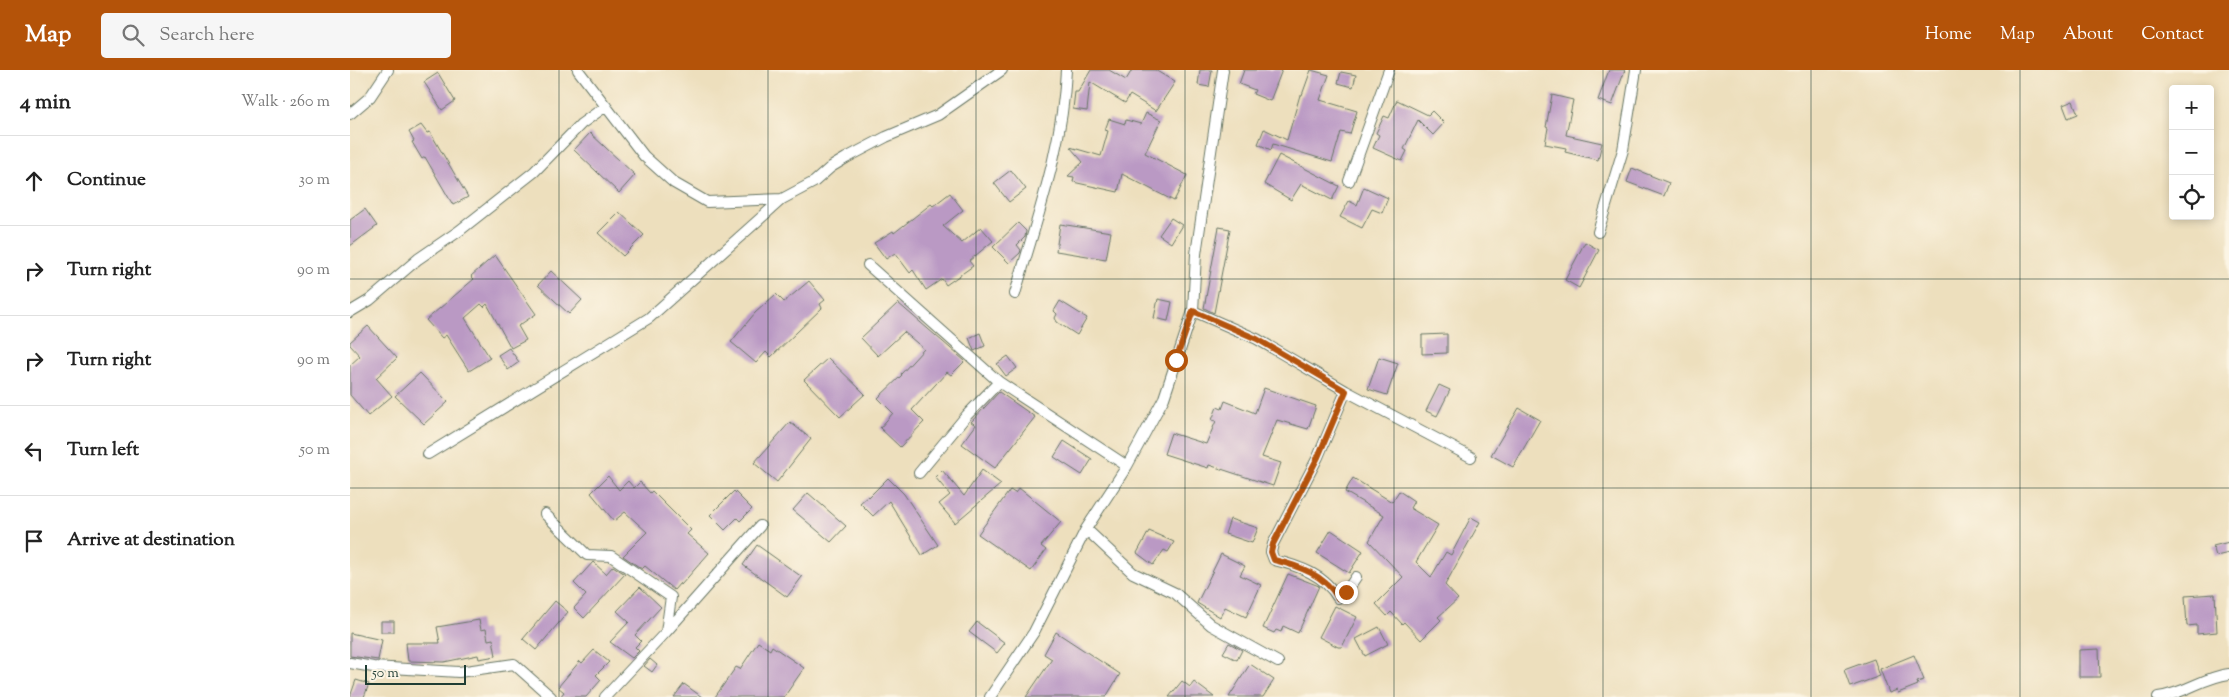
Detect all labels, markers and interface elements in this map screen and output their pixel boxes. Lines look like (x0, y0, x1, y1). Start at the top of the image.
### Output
search box (101, 13, 451, 58)
text: Map (25, 18, 71, 52)
icon: search (119, 21, 147, 49)
text: Search here (159, 22, 255, 49)
text: Home (1925, 22, 1972, 48)
text: Map (2000, 22, 2035, 48)
text: About (2063, 22, 2113, 48)
text: Contact (2141, 22, 2204, 48)
map controls (2169, 85, 2214, 220)
button: + (2169, 85, 2214, 130)
text: 4 min (20, 88, 71, 118)
text: Walk · 260 m (241, 91, 330, 114)
button: − (2169, 130, 2214, 175)
icon: ahead (20, 167, 48, 195)
text: Continue (67, 167, 146, 194)
text: 30 m (299, 169, 330, 192)
button: locate (2169, 175, 2214, 220)
icon: right (20, 257, 48, 285)
text: Turn right (67, 257, 151, 284)
text: 90 m (297, 259, 330, 282)
icon: right (20, 347, 48, 375)
text: Turn right (67, 347, 151, 374)
text: 90 m (297, 349, 330, 372)
route start (1165, 349, 1188, 372)
icon: left (20, 437, 48, 465)
text: Turn left (67, 437, 139, 464)
text: 50 m (299, 439, 330, 462)
icon: arrive (20, 527, 48, 555)
text: Arrive at destination (67, 527, 235, 554)
route end (1335, 581, 1358, 604)
scale bar (365, 662, 466, 685)
text: 50 m (372, 664, 399, 684)

